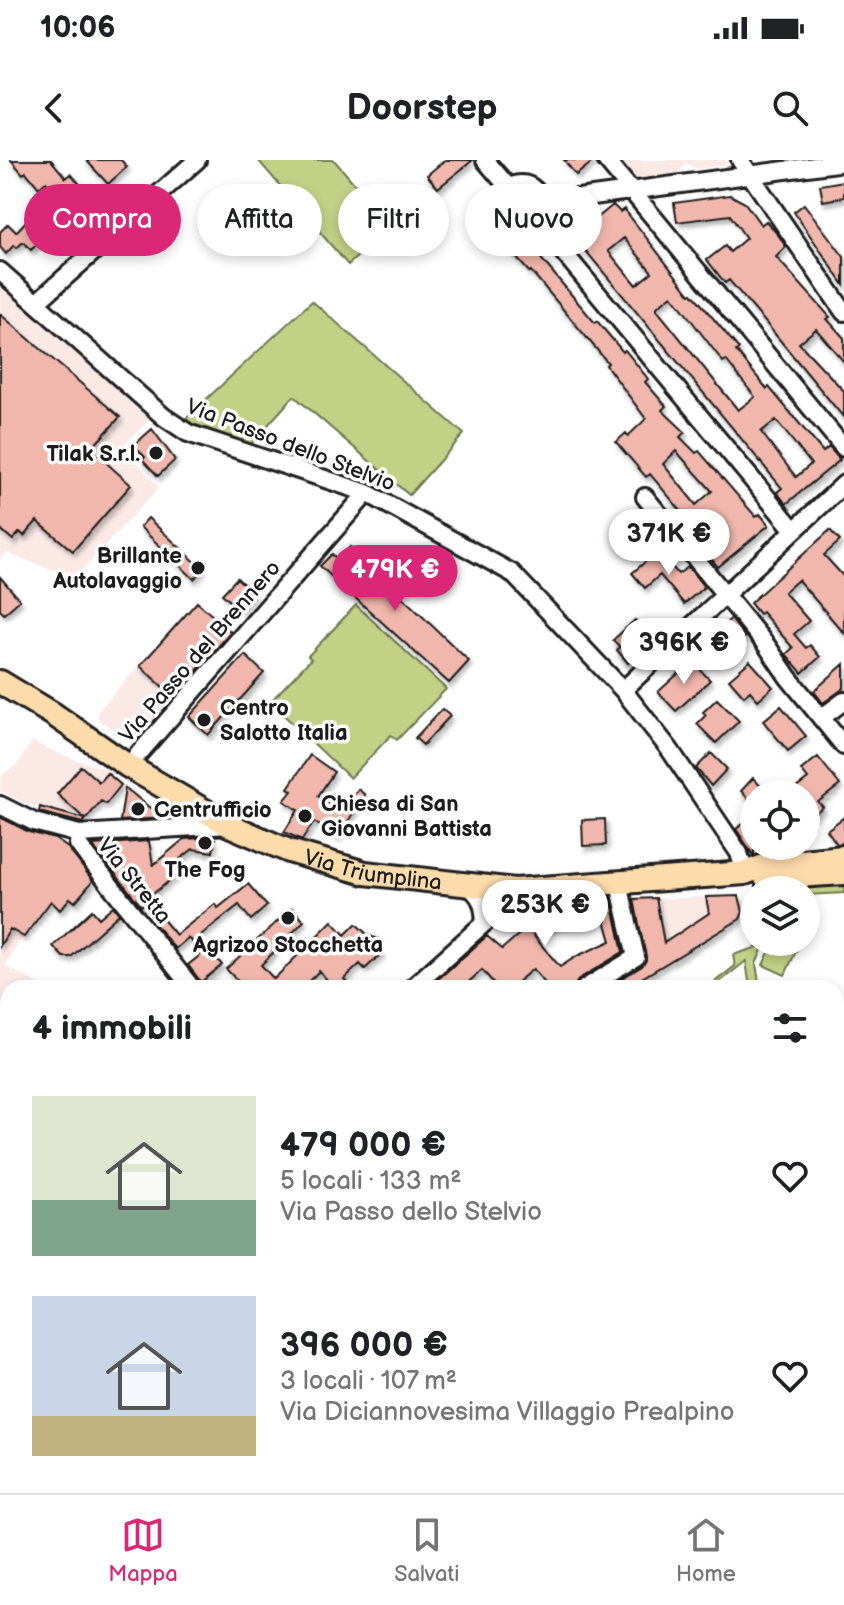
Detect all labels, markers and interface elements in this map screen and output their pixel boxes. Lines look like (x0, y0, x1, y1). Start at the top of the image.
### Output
text: 10:06 (40, 10, 115, 46)
icon: back (32, 86, 76, 130)
icon: search (768, 86, 812, 130)
text: Doorstep (346, 87, 498, 130)
chip: Compra (24, 184, 181, 256)
chip: Affitta (197, 184, 322, 256)
chip: Filtri (338, 184, 449, 256)
chip: Nuovo (465, 184, 602, 256)
street label: Via Passo dello Stelvio (182, 393, 399, 498)
place label: Tilak S.r.l. (47, 441, 140, 468)
marker: Tilak S.r.l. (147, 444, 165, 462)
pin: 371K € (604, 509, 734, 577)
text: 371K € (627, 519, 711, 550)
place label: Brillante Autolavaggio (52, 543, 182, 595)
pin: 479K € (330, 545, 460, 613)
street label: Via Passo del Brennero (114, 555, 287, 749)
text: 479K € (350, 555, 440, 586)
marker: Brillante Autolavaggio (189, 559, 207, 577)
pin: 396K € (619, 618, 749, 686)
text: 396K € (639, 628, 729, 659)
place label: Centro Salotto Italia (220, 695, 348, 747)
marker: Centro Salotto Italia (195, 711, 213, 729)
map controls (740, 780, 820, 956)
button: locate (740, 780, 820, 860)
place label: Chiesa di San Giovanni Battista (321, 791, 492, 843)
place label: Centrufficio (154, 797, 272, 824)
marker: Centrufficio (129, 800, 147, 818)
marker: Chiesa di San Giovanni Battista (296, 807, 314, 825)
street label: Via Stretta (91, 833, 177, 929)
marker: The Fog (196, 834, 214, 852)
street label: Via Triumplina (301, 844, 443, 897)
place label: The Fog (165, 857, 245, 884)
button: layers (740, 876, 820, 956)
pin: 253K € (480, 880, 610, 948)
text: 253K € (500, 890, 590, 921)
marker: Agrizoo Stocchetta (279, 909, 297, 927)
place label: Agrizoo Stocchetta (192, 932, 383, 959)
icon: filters (768, 1006, 812, 1050)
text: 4 immobili (32, 1008, 192, 1049)
text: 479 000 € (280, 1125, 446, 1166)
icon: home (96, 1128, 192, 1224)
icon: heart (768, 1154, 812, 1198)
text: 5 locali · 133 m² (280, 1166, 461, 1197)
text: Via Passo dello Stelvio (280, 1197, 542, 1228)
text: 396 000 € (280, 1325, 448, 1366)
icon: home (96, 1328, 192, 1424)
icon: heart (768, 1354, 812, 1398)
text: 3 locali · 107 m² (280, 1366, 457, 1397)
text: Via Diciannovesima Villaggio Prealpino (280, 1397, 734, 1428)
tab: Mappa (108, 1513, 178, 1588)
tab: Salvati (394, 1513, 459, 1588)
tab: Home (676, 1513, 736, 1588)

